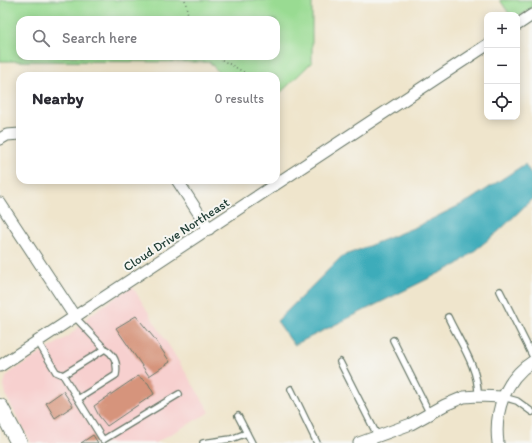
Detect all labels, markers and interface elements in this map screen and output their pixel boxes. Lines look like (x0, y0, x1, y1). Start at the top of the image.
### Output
map controls (484, 12, 520, 120)
button: + (484, 12, 520, 48)
search box (16, 16, 280, 60)
icon: search (30, 27, 52, 49)
text: Search here (62, 29, 137, 47)
button: − (484, 48, 520, 84)
button: locate (484, 84, 520, 120)
text: Nearby (32, 88, 84, 108)
text: 0 results (214, 91, 264, 106)
street label: Cloud Drive Northeast (120, 194, 232, 274)

